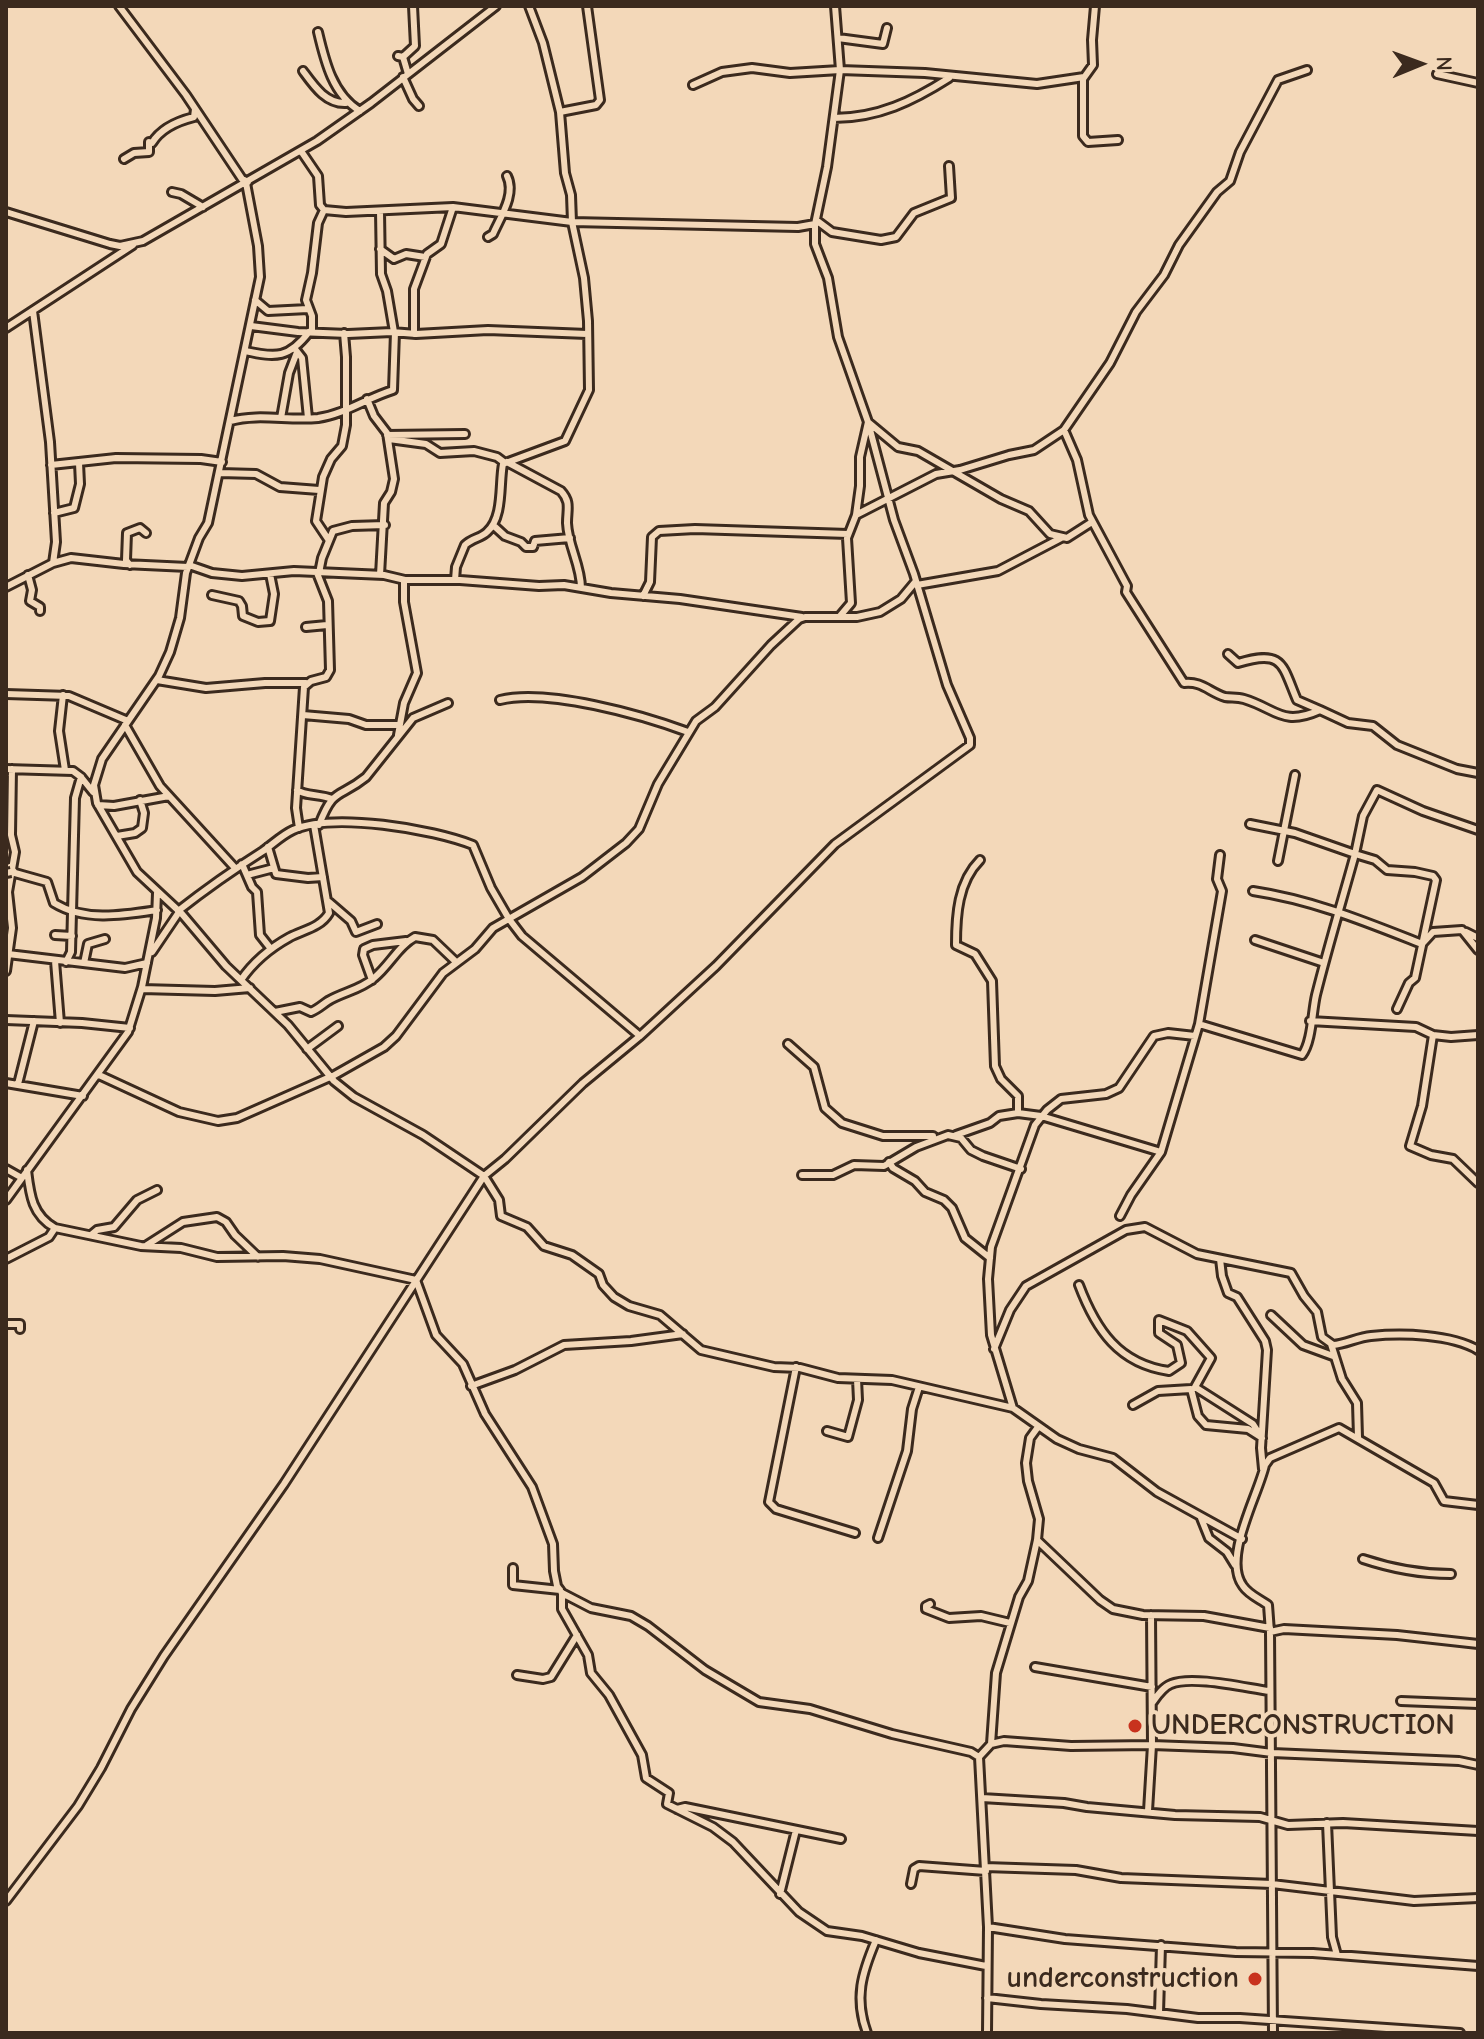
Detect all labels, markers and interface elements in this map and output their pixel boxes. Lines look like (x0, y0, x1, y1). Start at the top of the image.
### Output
north arrow (1380, 24, 1460, 104)
text: N (1431, 56, 1457, 71)
place label: UNDERCONSTRUCTION (1151, 1708, 1455, 1744)
marker: UNDERCONSTRUCTION (1126, 1717, 1144, 1735)
place label: underconstruction (1006, 1961, 1239, 1997)
marker: underconstruction (1246, 1970, 1264, 1988)

